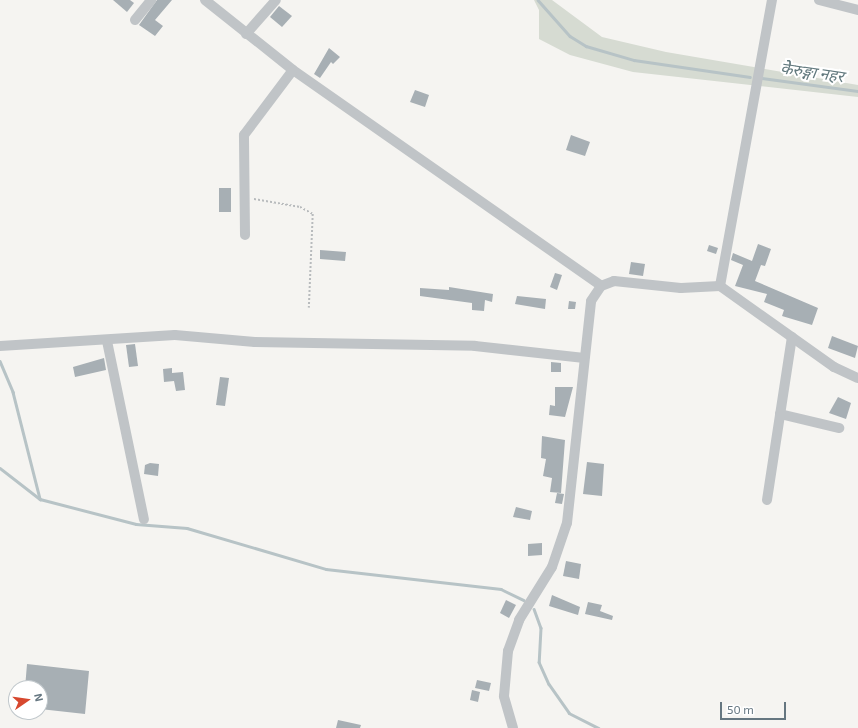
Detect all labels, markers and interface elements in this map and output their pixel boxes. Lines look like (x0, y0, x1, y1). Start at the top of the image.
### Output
water label: केेरुङ्गा नहर (779, 58, 845, 86)
north arrow (8, 680, 48, 720)
text: N (32, 692, 46, 703)
scale bar (722, 694, 788, 720)
text: 50 m (727, 702, 754, 716)

